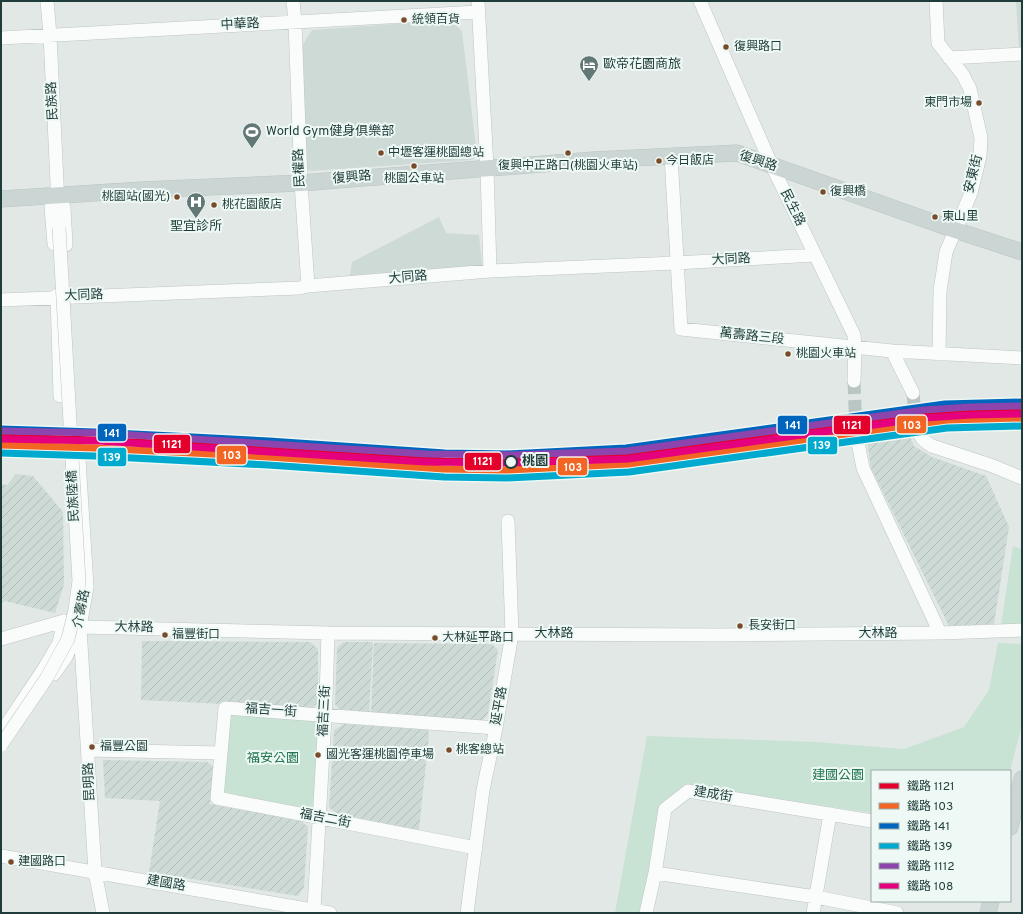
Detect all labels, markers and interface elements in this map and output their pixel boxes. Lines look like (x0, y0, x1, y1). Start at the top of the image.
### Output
place label: 統領百貨 (412, 12, 460, 28)
marker: 統領百貨 (399, 15, 409, 25)
street label: 中華路 (220, 16, 260, 34)
place label: 復興路口 (734, 39, 782, 55)
marker: 復興路口 (721, 42, 731, 52)
hotel icon: 歐帝花園商旅 (578, 54, 600, 82)
place label: 歐帝花園商旅 (603, 56, 681, 73)
street label: 民族路 (43, 81, 62, 121)
place label: 東門市場 (924, 95, 972, 111)
marker: 東門市場 (974, 98, 984, 108)
sports icon: World Gym健身俱樂部 (241, 121, 263, 149)
place label: World Gym健身俱樂部 (266, 123, 394, 140)
place label: 中壢客運桃園總站 (388, 145, 484, 161)
street label: 民權路 (291, 148, 309, 188)
marker: 中壢客運桃園總站 (376, 148, 386, 158)
marker: 復興中正路口(桃園火車站) (563, 148, 573, 158)
street label: 復興路 (737, 148, 779, 176)
place label: 今日飯店 (666, 153, 714, 169)
street label: 安東街 (962, 153, 986, 195)
marker: 今日飯店 (654, 156, 664, 166)
place label: 復興中正路口(桃園火車站) (498, 158, 638, 174)
marker: 桃園公車站 (409, 161, 419, 171)
street label: 復興路 (332, 168, 372, 188)
place label: 桃園公車站 (384, 171, 444, 187)
place label: 復興橋 (830, 184, 866, 200)
street label: 民生路 (776, 187, 808, 229)
marker: 復興橋 (818, 187, 828, 197)
place label: 桃園站(國光) (102, 189, 170, 205)
hospital icon: 聖宜診所 (185, 191, 207, 219)
marker: 桃園站(國光) (172, 192, 182, 202)
place label: 桃花園飯店 (222, 197, 282, 213)
marker: 桃花園飯店 (209, 200, 219, 210)
place label: 東山里 (942, 209, 978, 225)
marker: 東山里 (930, 212, 940, 222)
place label: 聖宜診所 (170, 219, 222, 235)
street label: 大同路 (711, 251, 751, 269)
street label: 大同路 (388, 268, 428, 288)
street label: 大同路 (64, 287, 104, 305)
street label: 萬壽路三段 (719, 326, 785, 348)
place label: 桃園火車站 (796, 346, 856, 362)
marker: 桃園火車站 (783, 349, 793, 359)
line badge: 141 (777, 415, 808, 435)
line badge: 1121 (833, 415, 871, 435)
line badge: 103 (896, 415, 927, 434)
text: 141 (785, 419, 801, 433)
text: 1121 (842, 419, 862, 433)
text: 103 (903, 419, 921, 433)
line badge: 141 (97, 423, 127, 442)
text: 141 (104, 427, 120, 441)
line badge: 1121 (153, 434, 191, 454)
line badge: 139 (807, 436, 838, 455)
text: 1121 (162, 438, 182, 452)
text: 139 (813, 439, 831, 453)
line badge: 103 (216, 445, 247, 465)
line badge: 139 (97, 447, 127, 467)
text: 103 (223, 449, 241, 463)
text: 139 (103, 451, 121, 465)
line badge: 1121 (464, 452, 502, 471)
place label: 桃園 (522, 454, 548, 470)
text: 1121 (473, 455, 493, 469)
marker: 桃園 (504, 455, 518, 469)
line badge: 103 (557, 457, 588, 476)
text: 103 (564, 461, 582, 475)
street label: 民族陸橋 (64, 470, 83, 522)
street label: 介壽路 (69, 588, 94, 630)
place label: 長安街口 (748, 618, 796, 634)
street label: 大林路 (114, 620, 154, 636)
marker: 長安街口 (735, 621, 745, 631)
street label: 大林路 (534, 626, 574, 642)
street label: 大林路 (858, 626, 898, 642)
place label: 福豐街口 (172, 627, 220, 643)
marker: 福豐街口 (160, 630, 170, 640)
place label: 大林延平路口 (442, 630, 514, 646)
marker: 大林延平路口 (430, 633, 440, 643)
street label: 福吉三街 (316, 685, 334, 737)
street label: 延平路 (489, 685, 511, 727)
street label: 福吉一街 (244, 701, 298, 721)
place label: 福豐公園 (100, 739, 148, 755)
marker: 福豐公園 (87, 742, 97, 752)
place label: 桃客總站 (456, 742, 504, 758)
marker: 桃客總站 (444, 745, 454, 755)
place label: 國光客運桃園停車場 (326, 747, 434, 763)
marker: 國光客運桃園停車場 (313, 750, 323, 760)
park label: 福安公園 (247, 751, 299, 767)
street label: 昆明路 (81, 762, 99, 802)
park label: 建國公園 (812, 768, 864, 784)
legend (871, 770, 1011, 902)
text: 鐵路 1121 (907, 779, 955, 795)
street label: 建成街 (692, 784, 734, 806)
text: 鐵路 103 (907, 799, 953, 815)
street label: 福吉二街 (298, 806, 352, 832)
text: 鐵路 141 (907, 819, 950, 835)
text: 鐵路 139 (907, 839, 952, 855)
place label: 建國路口 (18, 854, 66, 870)
marker: 建國路口 (6, 857, 16, 867)
text: 鐵路 1112 (907, 859, 955, 875)
street label: 建國路 (145, 873, 187, 895)
text: 鐵路 108 (907, 879, 953, 895)

